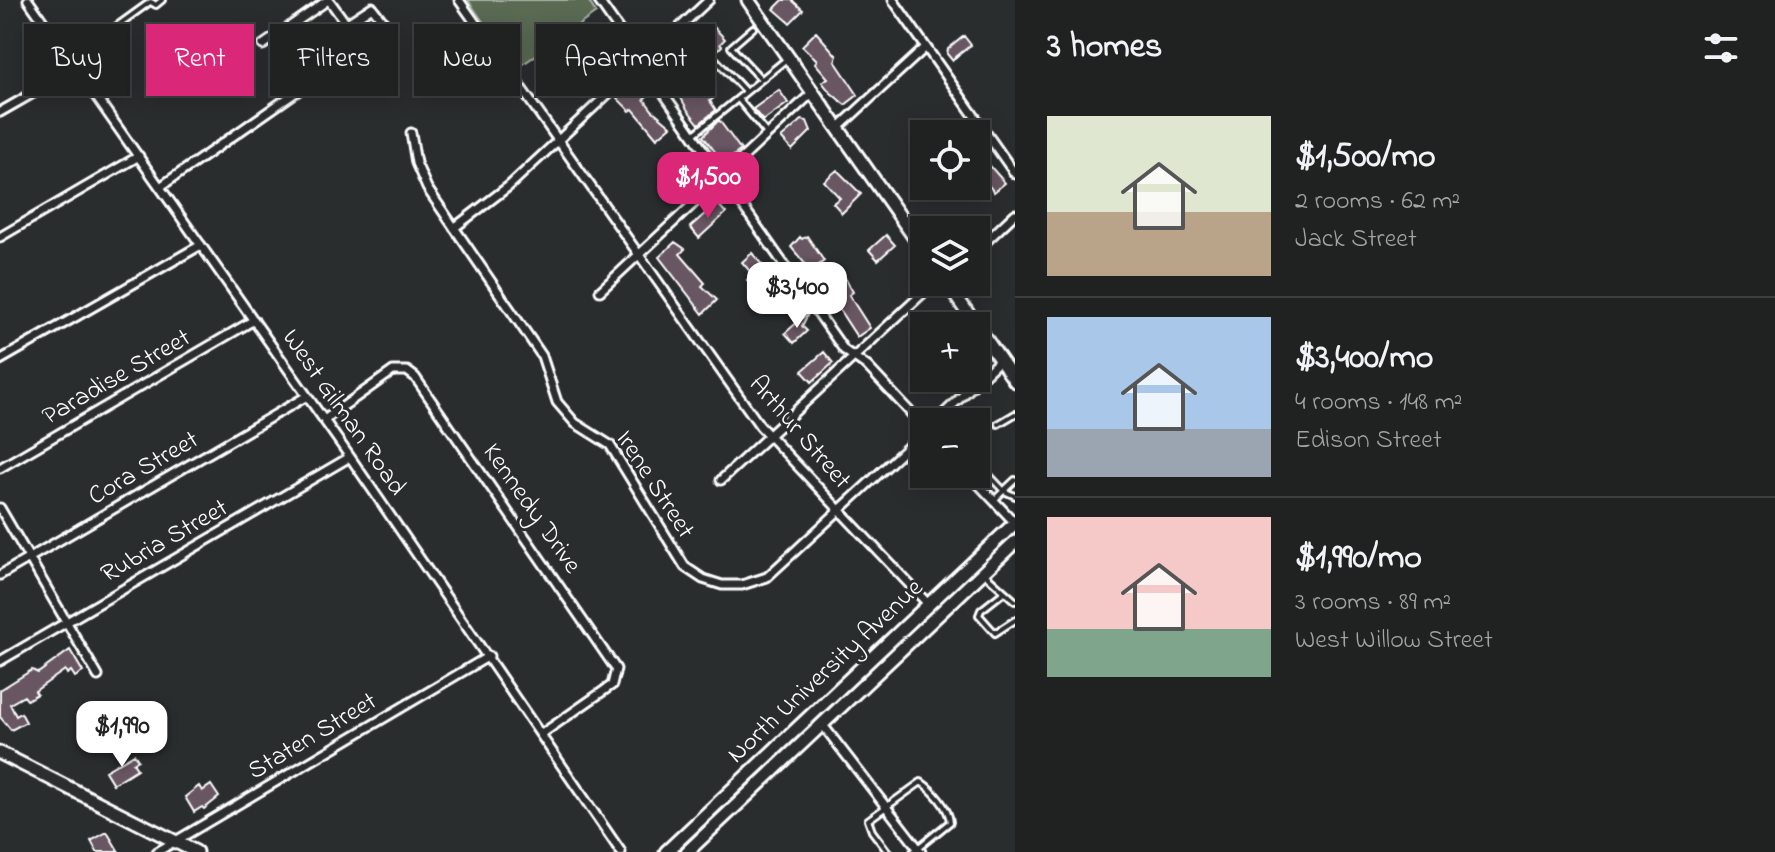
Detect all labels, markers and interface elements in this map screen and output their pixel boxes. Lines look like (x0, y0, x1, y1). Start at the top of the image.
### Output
text: 3 homes (1047, 23, 1162, 73)
chip: Buy (24, 24, 130, 96)
chip: Rent (146, 24, 254, 96)
chip: Filters (270, 24, 398, 96)
chip: New (414, 24, 520, 96)
chip: Apartment (536, 24, 715, 96)
icon: filters (1699, 26, 1743, 70)
map controls (910, 120, 990, 488)
button: locate (910, 120, 990, 200)
text: $1,500/mo (1295, 133, 1436, 183)
icon: home (1111, 148, 1207, 244)
pin: $1,500 (643, 152, 773, 220)
text: $1,500 (675, 159, 741, 197)
text: 2 rooms · 62 m² (1295, 183, 1460, 221)
button: layers (910, 216, 990, 296)
text: Jack Street (1295, 221, 1417, 259)
pin: $3,400 (732, 262, 862, 330)
text: $3,400 (765, 269, 829, 307)
button: + (910, 312, 990, 392)
street label: Paradise Street (36, 320, 199, 436)
street label: West Gilman Road (271, 322, 415, 504)
text: $3,400/mo (1295, 334, 1433, 384)
icon: home (1111, 349, 1207, 445)
street label: Arthur Street (739, 368, 859, 499)
text: 4 rooms · 148 m² (1295, 384, 1462, 422)
button: − (910, 408, 990, 488)
street label: Cora Street (82, 422, 207, 516)
text: Edison Street (1295, 422, 1442, 460)
street label: Irene Street (605, 423, 703, 547)
street label: Kennedy Drive (472, 436, 590, 582)
street label: Rubria Street (94, 490, 236, 594)
text: $1,990/mo (1295, 534, 1422, 584)
icon: home (1111, 549, 1207, 645)
street label: North University Avenue (719, 570, 933, 773)
text: 3 rooms · 89 m² (1295, 584, 1451, 622)
text: West Willow Street (1295, 622, 1493, 660)
street label: Staten Street (241, 683, 385, 791)
pin: $1,990 (57, 701, 187, 769)
text: $1,990 (94, 708, 150, 746)

